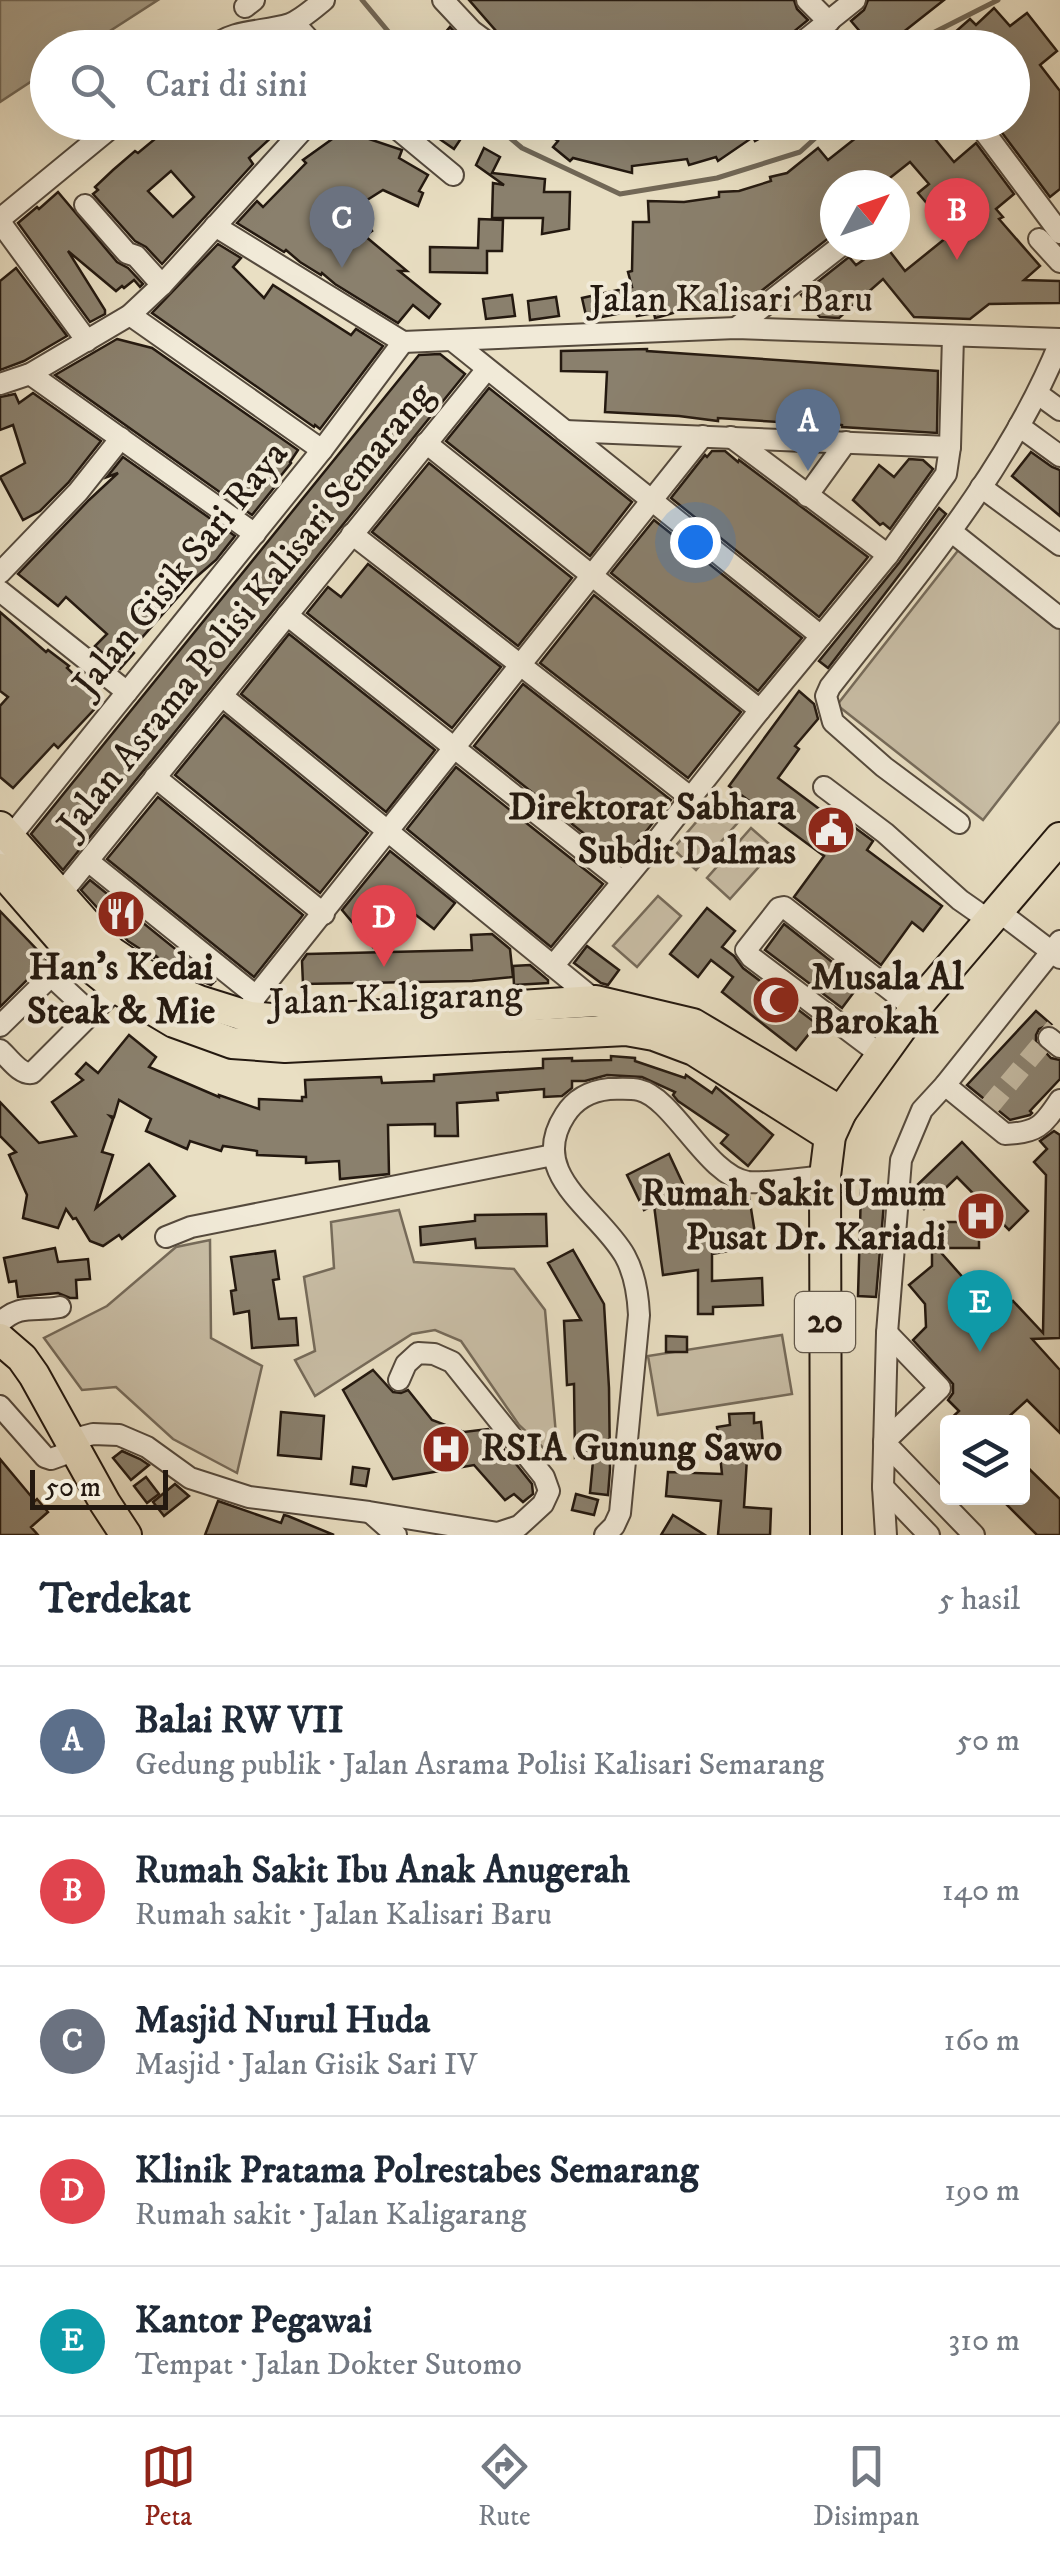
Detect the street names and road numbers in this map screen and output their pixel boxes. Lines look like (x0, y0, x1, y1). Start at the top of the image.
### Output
street label: Jalan Kalisari Baru (586, 276, 873, 324)
street label: Jalan Asrama Polisi Kalisari Semarang (46, 372, 445, 850)
street label: Jalan Gisik Sari Raya (61, 431, 299, 709)
street label: Jalan Kaligarang (266, 971, 524, 1028)
road number: 20 (795, 1292, 855, 1352)

